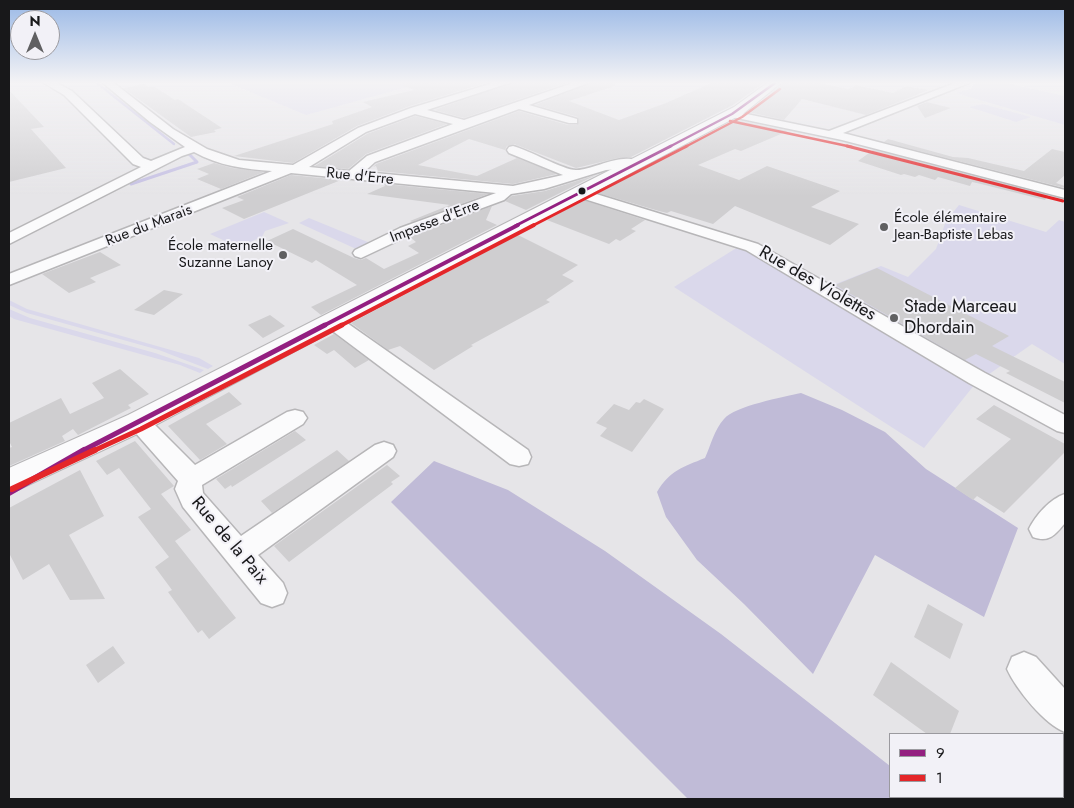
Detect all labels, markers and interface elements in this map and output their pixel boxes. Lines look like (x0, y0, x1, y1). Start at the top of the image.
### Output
north arrow (10, 10, 60, 60)
text: N (29, 11, 41, 31)
street label: Rue d'Erre (326, 165, 394, 189)
unlabelled marker (577, 186, 587, 196)
street label: Impasse d'Erre (388, 197, 482, 247)
street label: Rue du Marais (103, 201, 195, 251)
place label: École élémentaire Jean-Baptiste Lebas (894, 209, 1013, 244)
marker: École élémentaire Jean-Baptiste Lebas (878, 221, 890, 233)
place label: École maternelle Suzanne Lanoy (168, 237, 273, 272)
street label: Rue des Violettes (755, 242, 879, 326)
marker: École maternelle Suzanne Lanoy (277, 249, 289, 261)
place label: Stade Marceau Dhordain (904, 297, 1017, 340)
marker: Stade Marceau Dhordain (888, 312, 900, 324)
street label: Rue de la Paix (186, 493, 272, 589)
legend (889, 733, 1064, 798)
text: 9 (936, 742, 945, 764)
text: 1 (936, 767, 943, 789)

